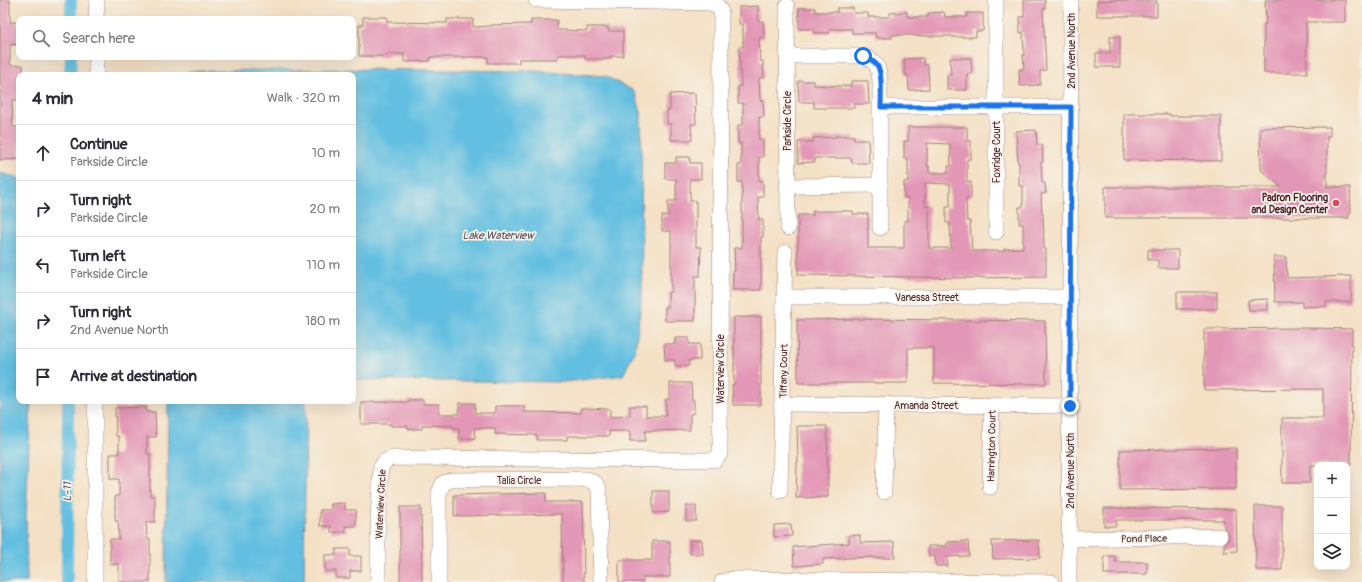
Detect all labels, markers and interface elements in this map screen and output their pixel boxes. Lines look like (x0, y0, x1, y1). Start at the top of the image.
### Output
street label: 2nd Avenue North (1066, 13, 1078, 89)
search box (16, 16, 356, 60)
icon: search (30, 27, 52, 49)
text: Search here (62, 29, 135, 48)
route start (854, 47, 872, 65)
text: 4 min (32, 88, 73, 109)
text: Walk · 320 m (267, 90, 340, 106)
street label: Parkside Circle (782, 91, 794, 151)
street label: Foxridge Court (991, 120, 1003, 183)
text: Continue (70, 135, 128, 154)
icon: ahead (32, 142, 54, 164)
text: 10 m (312, 145, 340, 161)
text: Parkside Circle (70, 154, 148, 170)
text: Turn right (70, 191, 131, 210)
place label: Padron Flooring and Design Center (1252, 192, 1328, 216)
icon: right (32, 198, 54, 220)
marker: Padron Flooring and Design Center (1331, 198, 1341, 208)
text: 20 m (309, 201, 340, 217)
text: Parkside Circle (70, 210, 148, 226)
water label: Lake Waterview (462, 229, 535, 242)
text: Turn left (70, 247, 126, 266)
icon: left (32, 254, 54, 276)
text: 110 m (307, 257, 340, 273)
text: Parkside Circle (70, 266, 148, 282)
street label: Vanessa Street (895, 292, 960, 304)
text: Turn right (70, 303, 131, 322)
icon: right (32, 310, 54, 332)
text: 180 m (305, 313, 340, 329)
text: 2nd Avenue North (70, 322, 168, 338)
street label: Waterview Circle (715, 334, 727, 404)
street label: Tiffany Court (778, 343, 790, 398)
icon: arrive (32, 366, 54, 388)
text: Arrive at destination (70, 367, 197, 386)
route end (1061, 397, 1079, 415)
street label: Amanda Street (894, 400, 959, 412)
street label: Harrington Court (985, 409, 999, 482)
street label: 2nd Avenue North (1065, 433, 1077, 509)
map controls (1314, 462, 1350, 570)
button: + (1314, 462, 1350, 498)
street label: Waterview Circle (373, 469, 389, 539)
street label: Talia Circle (497, 475, 541, 487)
water label: L-11 (61, 481, 74, 502)
button: − (1314, 498, 1350, 534)
street label: Pond Place (1121, 533, 1167, 545)
button: layers (1314, 534, 1350, 570)

